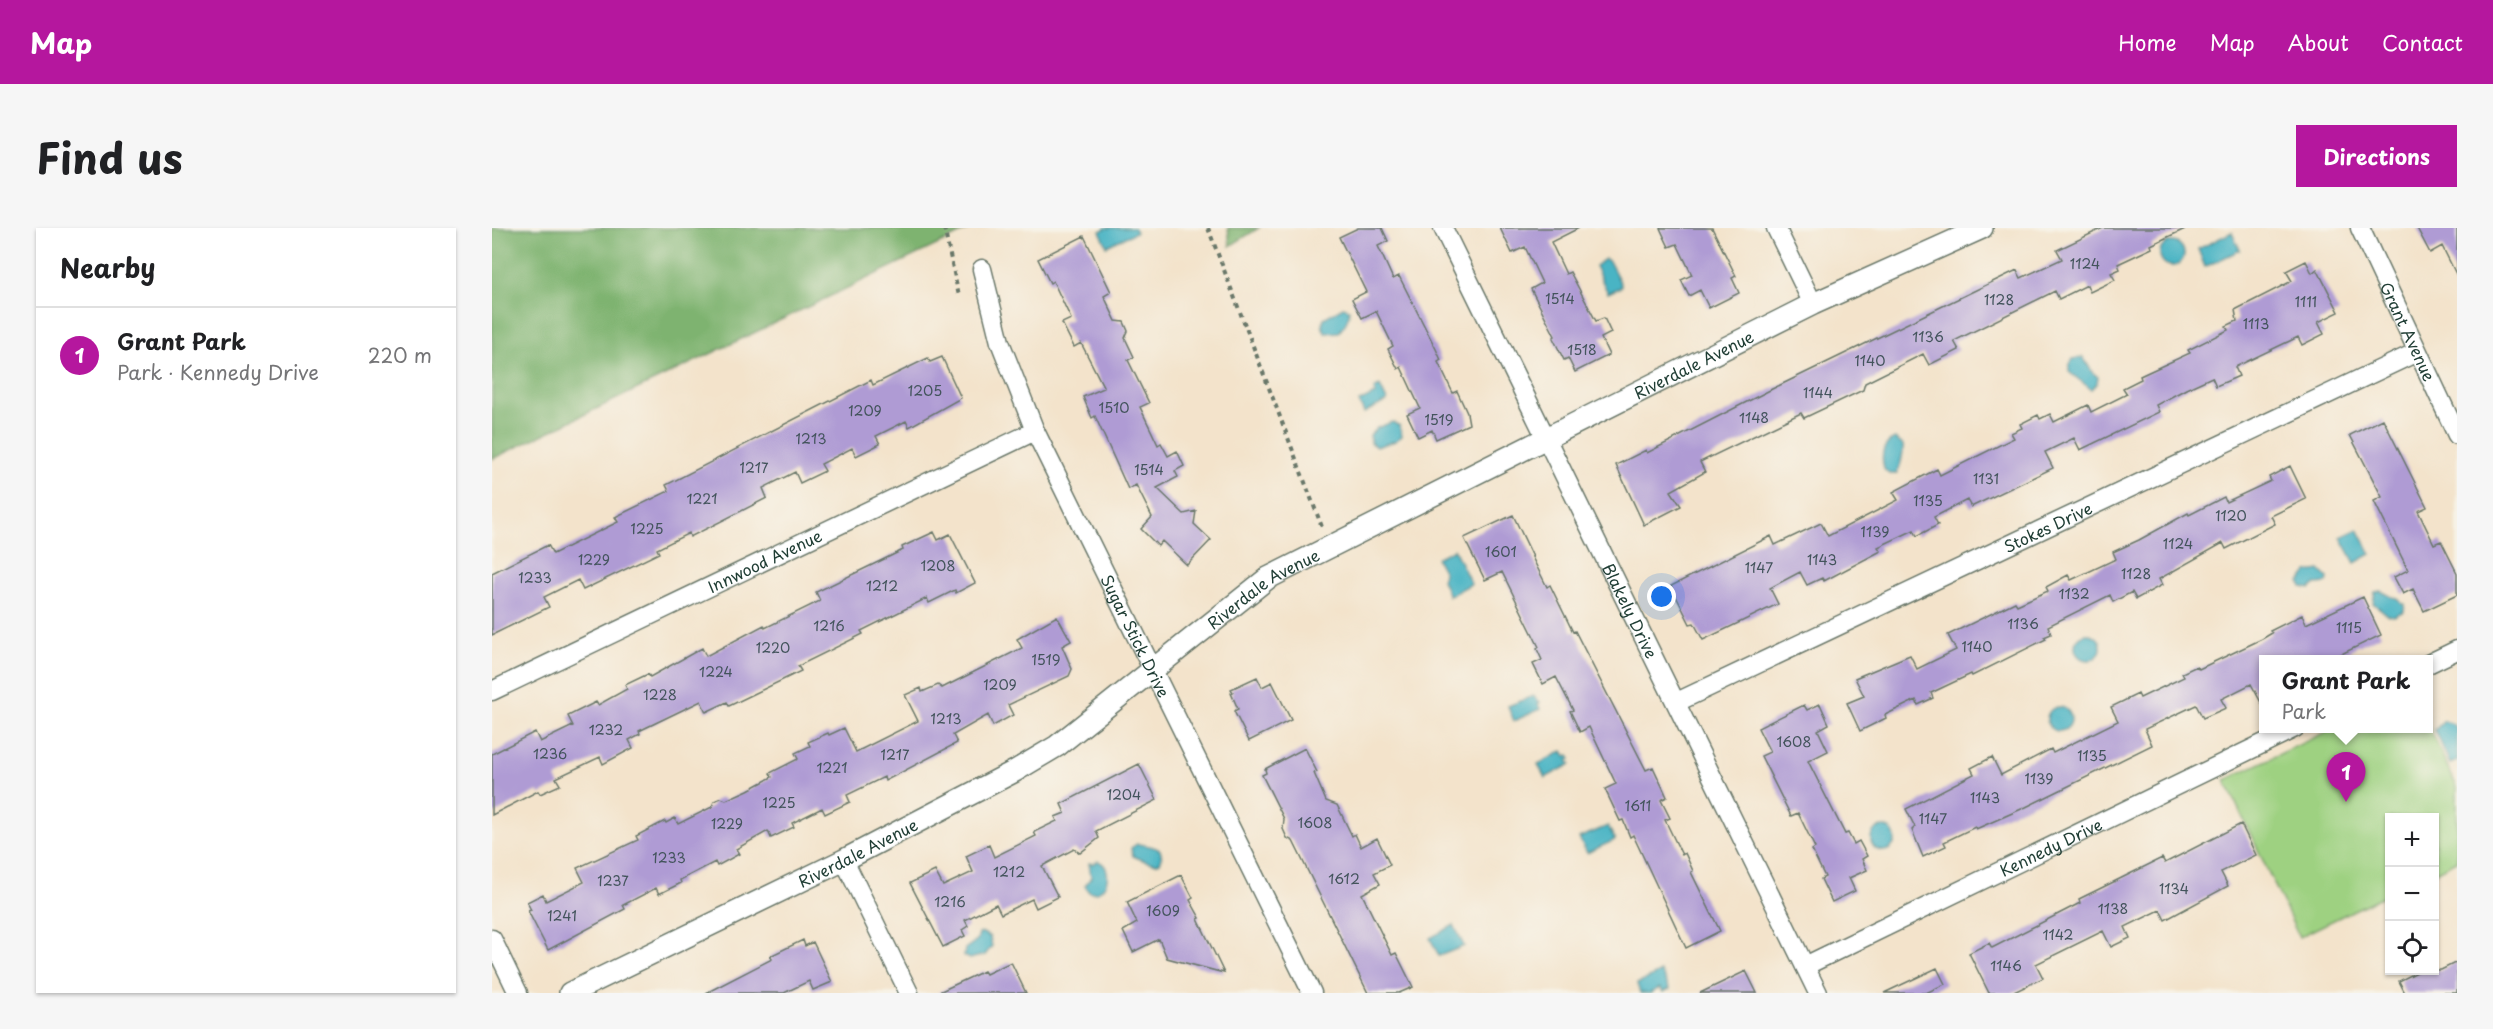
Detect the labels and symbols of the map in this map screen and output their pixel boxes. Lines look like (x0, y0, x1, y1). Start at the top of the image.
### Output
house number: 1124 (2070, 253, 2100, 274)
street label: Grant Avenue (2375, 278, 2442, 385)
house number: 1514 (1545, 288, 1575, 309)
house number: 1128 (1984, 289, 2014, 310)
house number: 1111 (2295, 291, 2317, 312)
house number: 1113 (2243, 313, 2269, 334)
street label: Riverdale Avenue (1629, 324, 1758, 404)
house number: 1136 (1912, 326, 1944, 347)
house number: 1518 (1567, 339, 1597, 360)
house number: 1140 (1854, 350, 1886, 371)
house number: 1205 (908, 380, 942, 401)
house number: 1144 (1803, 382, 1833, 403)
house number: 1510 (1099, 397, 1129, 418)
house number: 1209 (848, 400, 882, 421)
house number: 1148 (1739, 407, 1769, 428)
house number: 1519 (1424, 409, 1454, 430)
house number: 1213 (796, 428, 826, 449)
house number: 1217 (739, 457, 769, 478)
house number: 1514 (1134, 459, 1164, 480)
house number: 1131 (1973, 468, 1999, 489)
house number: 1221 (686, 488, 718, 509)
house number: 1135 (1913, 490, 1943, 511)
street label: Stokes Drive (1999, 495, 2096, 558)
house number: 1120 (2215, 505, 2247, 526)
house number: 1225 (631, 518, 663, 539)
house number: 1139 (1861, 521, 1889, 542)
street label: Innwood Avenue (703, 523, 826, 598)
house number: 1124 (2163, 533, 2193, 554)
house number: 1601 (1485, 541, 1517, 562)
street label: Riverdale Avenue (1201, 542, 1323, 634)
house number: 1229 (578, 549, 610, 570)
house number: 1143 (1807, 549, 1837, 570)
house number: 1208 (921, 555, 955, 576)
house number: 1147 (1745, 557, 1773, 578)
street label: Blakely Drive (1597, 559, 1664, 662)
house number: 1128 (2121, 563, 2151, 584)
house number: 1233 (518, 567, 552, 588)
street label: Sugar Stick Drive (1095, 570, 1176, 701)
house number: 1212 (866, 575, 898, 596)
your location (1647, 582, 1676, 611)
house number: 1132 (2058, 583, 2090, 604)
house number: 1136 (2007, 613, 2039, 634)
house number: 1216 (813, 615, 845, 636)
house number: 1115 (2336, 617, 2362, 638)
house number: 1140 (1961, 636, 1993, 657)
house number: 1220 (756, 637, 790, 658)
house number: 1519 (1031, 649, 1061, 670)
house number: 1224 (699, 661, 733, 682)
house number: 1209 (983, 674, 1017, 695)
house number: 1228 (643, 684, 677, 705)
house number: 1213 (931, 708, 961, 729)
house number: 1232 (589, 719, 623, 740)
house number: 1608 (1777, 731, 1811, 752)
house number: 1236 (533, 743, 567, 764)
house number: 1217 (880, 744, 910, 765)
house number: 1135 (2077, 745, 2107, 766)
pin: 1 (2326, 752, 2366, 802)
house number: 1221 (816, 757, 848, 778)
house number: 1139 (2025, 768, 2053, 789)
house number: 1204 (1107, 784, 1141, 805)
house number: 1143 (1970, 787, 2000, 808)
house number: 1225 (763, 792, 795, 813)
house number: 1611 (1625, 795, 1651, 816)
house number: 1147 (1919, 808, 1947, 829)
street label: Riverdale Avenue (794, 812, 922, 893)
house number: 1608 (1298, 812, 1332, 833)
street label: Kennedy Drive (1995, 812, 2106, 882)
house number: 1229 (711, 813, 743, 834)
house number: 1233 (652, 847, 686, 868)
house number: 1212 (993, 861, 1025, 882)
house number: 1612 (1328, 868, 1360, 889)
house number: 1237 (597, 870, 629, 891)
house number: 1134 (2159, 878, 2189, 899)
house number: 1216 (934, 891, 966, 912)
house number: 1138 (2098, 898, 2128, 919)
house number: 1609 (1146, 900, 1180, 921)
house number: 1241 (547, 905, 577, 926)
house number: 1142 (2043, 924, 2074, 945)
house number: 1146 (1990, 955, 2022, 976)

